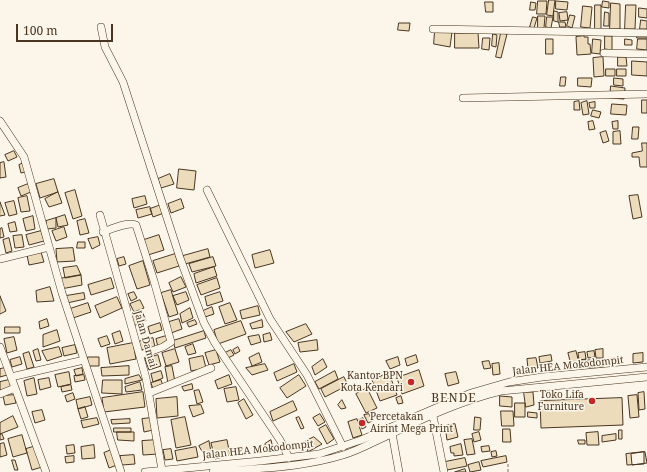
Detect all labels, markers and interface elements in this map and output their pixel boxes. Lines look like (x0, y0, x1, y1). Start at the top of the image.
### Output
scale bar (18, 16, 115, 42)
text: 100 m (23, 22, 58, 39)
street label: Jalan Damai (131, 309, 159, 369)
street label: Jalan HEA Mokodompit (512, 354, 624, 378)
place label: Kantor BPN Kota Kendari (340, 370, 403, 394)
marker: Kantor BPN Kota Kendari (406, 377, 416, 387)
place label: Toko Lifa Furniture (537, 389, 584, 412)
district label: BENDE (431, 392, 477, 406)
marker: Toko Lifa Furniture (587, 396, 597, 406)
place label: Percetakan Airint Mega Print (370, 411, 453, 434)
marker: Percetakan Airint Mega Print (357, 418, 367, 428)
street label: Jalan HEA Mokodompit (202, 438, 314, 462)

